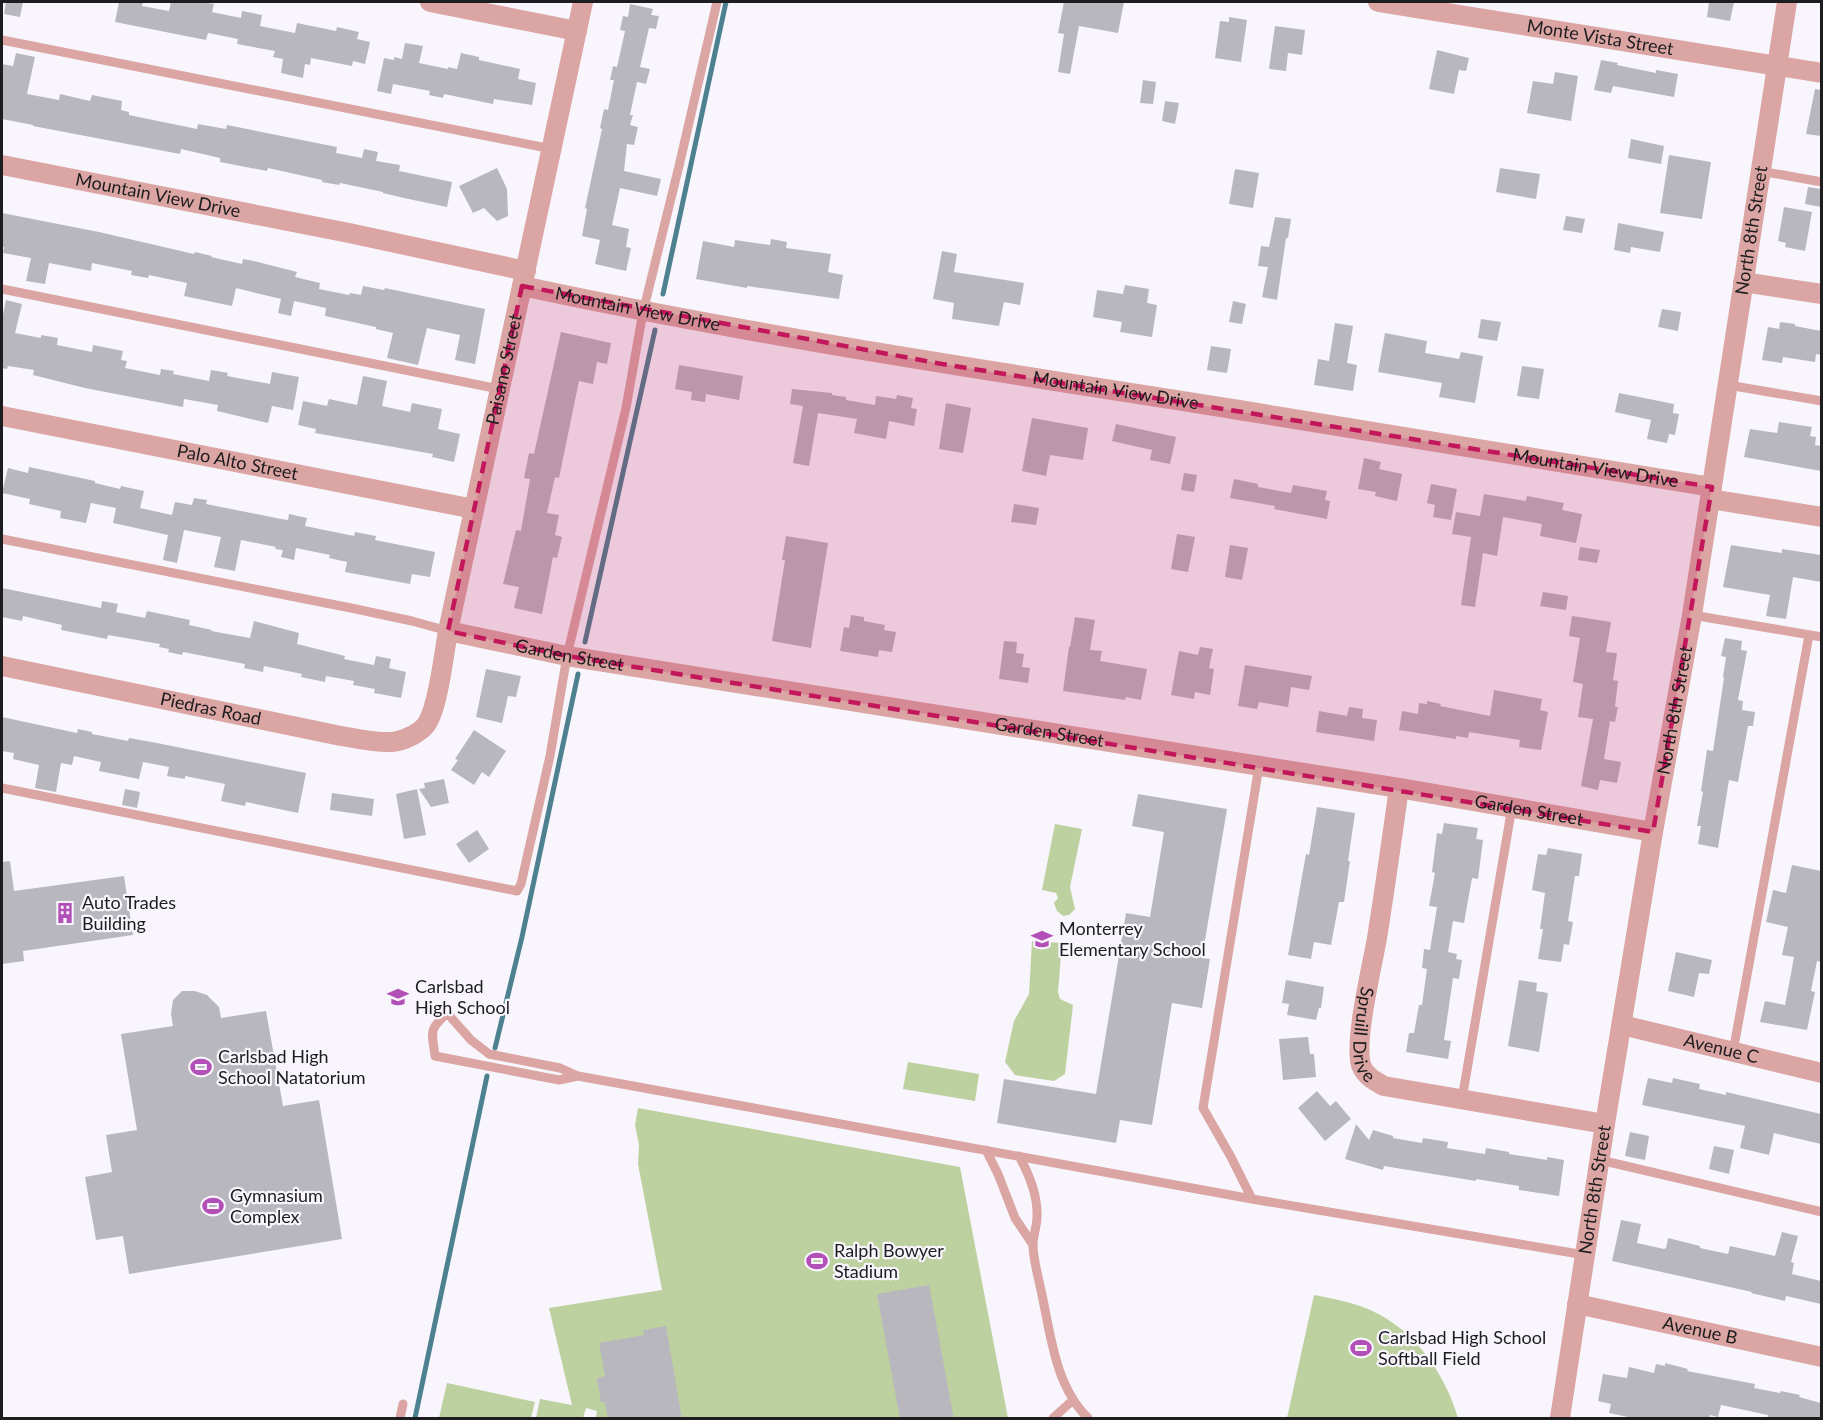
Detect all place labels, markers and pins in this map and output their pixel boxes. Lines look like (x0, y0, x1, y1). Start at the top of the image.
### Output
place label: Auto Trades Building (82, 891, 176, 934)
building icon: Auto Trades Building (53, 901, 77, 925)
place label: Monterrey Elementary School (1059, 917, 1206, 960)
school or university icon: Monterrey Elementary School (1030, 927, 1054, 951)
place label: Carlsbad High School (415, 975, 510, 1018)
school or university icon: Carlsbad High School (386, 985, 410, 1009)
place label: Carlsbad High School Natatorium (218, 1045, 366, 1088)
sports icon: Carlsbad High School Natatorium (189, 1055, 213, 1079)
place label: Gymnasium Complex (230, 1184, 323, 1227)
sports icon: Gymnasium Complex (201, 1194, 225, 1218)
place label: Ralph Bowyer Stadium (834, 1239, 944, 1282)
sports icon: Ralph Bowyer Stadium (805, 1249, 829, 1273)
place label: Carlsbad High School Softball Field (1378, 1326, 1546, 1369)
sports icon: Carlsbad High School Softball Field (1349, 1336, 1373, 1360)

